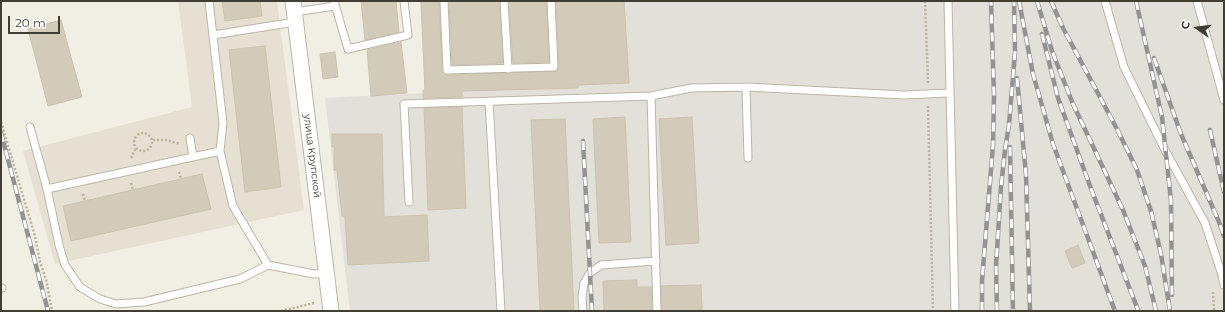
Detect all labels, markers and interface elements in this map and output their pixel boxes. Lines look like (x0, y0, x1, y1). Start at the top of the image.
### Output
scale bar (10, 8, 62, 34)
north arrow (1177, 8, 1217, 48)
text: 20 m (15, 15, 46, 30)
text: С (1178, 20, 1193, 31)
street label: улица Крупской (301, 113, 323, 199)

